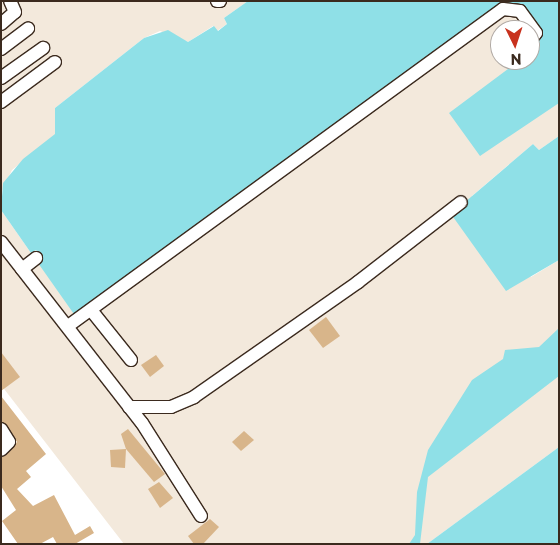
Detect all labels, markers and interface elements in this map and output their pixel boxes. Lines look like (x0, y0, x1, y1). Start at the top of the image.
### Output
north arrow (490, 20, 540, 70)
text: N (510, 49, 522, 70)

